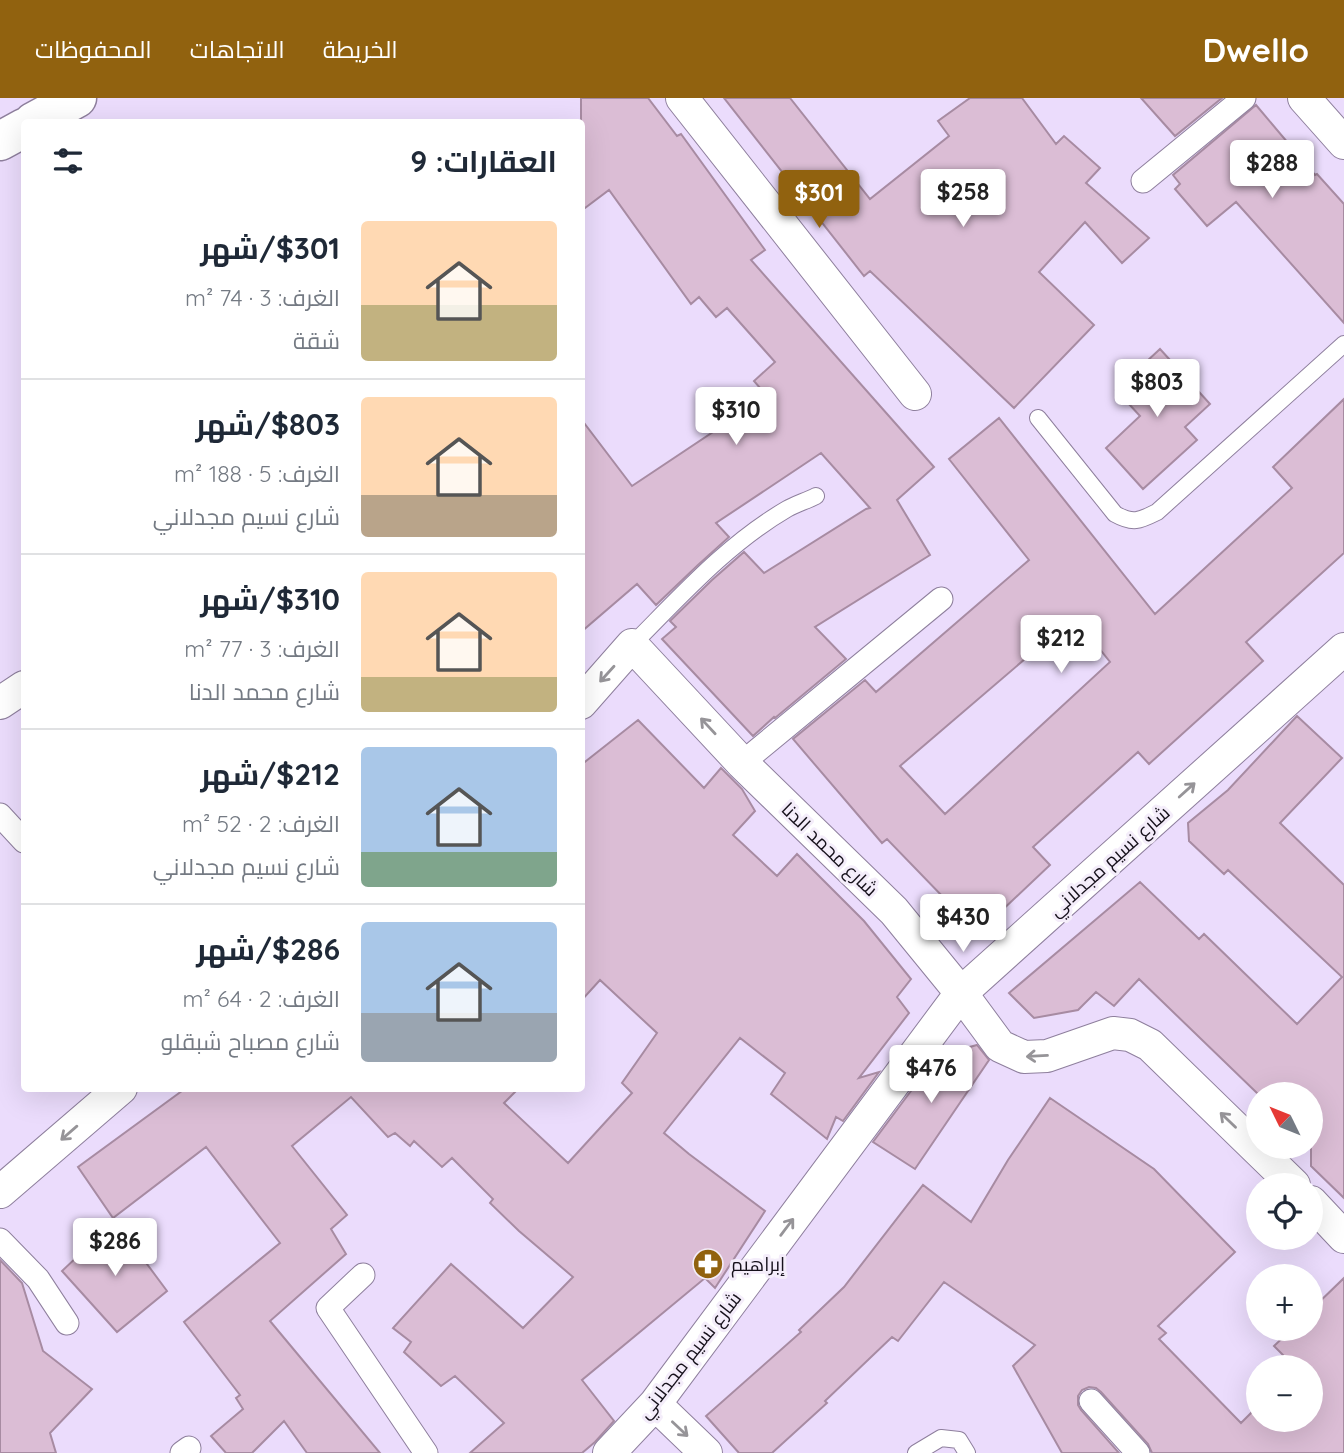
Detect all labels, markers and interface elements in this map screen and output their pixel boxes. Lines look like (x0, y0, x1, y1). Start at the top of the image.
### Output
text: Dwello (1203, 29, 1309, 70)
text: المحفوظات (35, 34, 152, 64)
text: الاتجاهات (190, 34, 285, 64)
text: الخريطة (323, 34, 398, 64)
pin: $288 (1231, 140, 1313, 200)
icon: filters (49, 142, 87, 180)
text: العقارات: 9 (410, 142, 557, 180)
text: $288 (1246, 148, 1298, 177)
pin: $301 (778, 170, 860, 230)
pin: $258 (922, 170, 1004, 229)
text: $258 (937, 177, 989, 206)
text: $301 (794, 178, 844, 207)
text: $301/شهر (200, 229, 340, 267)
icon: home (417, 249, 501, 333)
text: الغرف: 3 · 74 m² (185, 283, 340, 312)
text: شقة (293, 326, 340, 355)
pin: $803 (1116, 360, 1198, 419)
text: $803 (1131, 367, 1183, 396)
pin: $310 (695, 388, 777, 447)
text: $310 (711, 395, 761, 424)
text: $803/شهر (195, 405, 340, 443)
icon: home (417, 425, 501, 509)
text: الغرف: 5 · 188 m² (174, 459, 340, 488)
text: شارع نسيم مجدلاني (153, 502, 340, 531)
text: $310/شهر (200, 580, 340, 618)
icon: home (417, 600, 501, 684)
pin: $212 (1020, 616, 1102, 675)
text: $212 (1037, 623, 1085, 652)
text: الغرف: 3 · 77 m² (184, 634, 340, 663)
one-way arrow (599, 665, 615, 683)
text: شارع محمد الدنا (189, 677, 340, 706)
one-way arrow (700, 718, 717, 735)
text: $212/شهر (201, 755, 340, 793)
icon: home (417, 775, 501, 859)
one-way arrow (1178, 782, 1196, 798)
street label: شارع محمد الدنا (775, 797, 883, 902)
street label: شارع نسيم مجدلاني (1044, 800, 1176, 924)
text: الغرف: 2 · 52 m² (182, 809, 340, 838)
text: شارع نسيم مجدلاني (153, 852, 340, 881)
pin: $430 (922, 894, 1004, 954)
text: $430 (936, 902, 990, 931)
text: $286/شهر (196, 930, 340, 968)
icon: home (417, 950, 501, 1034)
text: الغرف: 2 · 64 m² (182, 984, 340, 1013)
text: شارع مصباح شبقلو (161, 1027, 340, 1056)
pin: $476 (890, 1046, 972, 1105)
one-way arrow (1026, 1050, 1049, 1063)
text: $476 (905, 1053, 957, 1082)
north arrow (1246, 1082, 1323, 1158)
map controls (1246, 1082, 1323, 1432)
one-way arrow (1220, 1112, 1237, 1129)
one-way arrow (60, 1125, 78, 1141)
button: locate (1246, 1173, 1323, 1250)
one-way arrow (779, 1217, 794, 1236)
pin: $286 (74, 1218, 156, 1278)
text: $286 (89, 1226, 141, 1255)
pharmacy icon: إبراهيم (691, 1247, 725, 1281)
place label: إبراهيم (731, 1252, 785, 1278)
button: + (1246, 1264, 1323, 1341)
street label: شارع نسيم مجدلاني (632, 1287, 748, 1425)
button: − (1246, 1355, 1323, 1432)
one-way arrow (672, 1420, 689, 1437)

